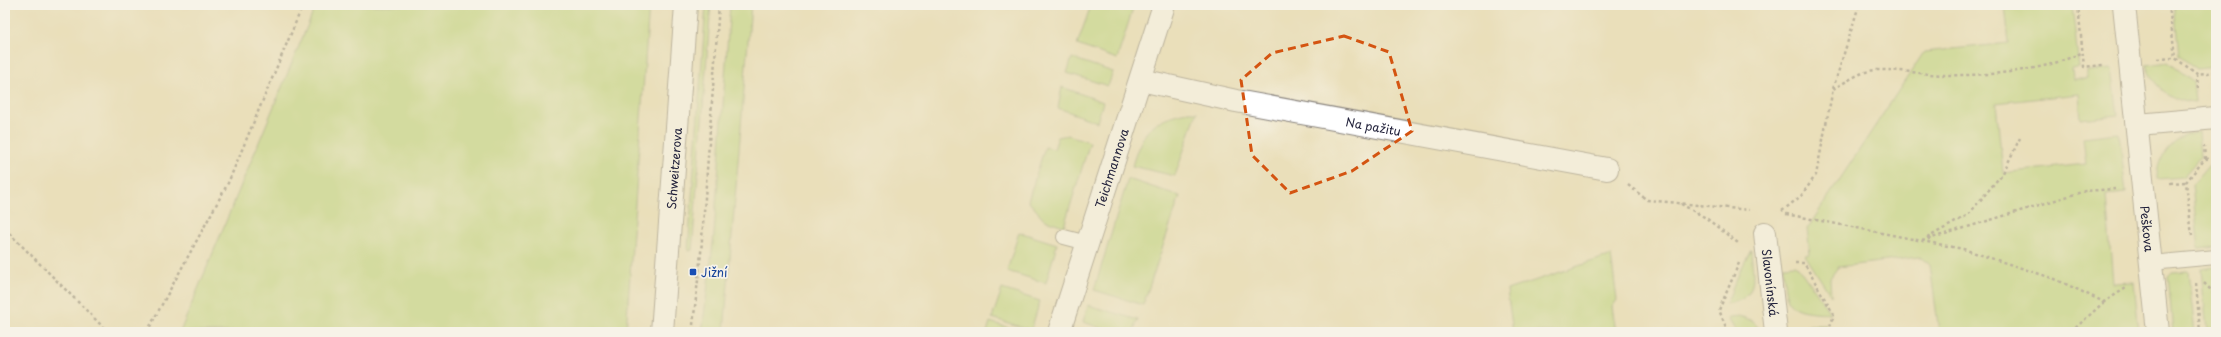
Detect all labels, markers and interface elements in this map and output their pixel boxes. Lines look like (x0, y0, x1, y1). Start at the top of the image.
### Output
street label: Na pažitu (1344, 112, 1402, 140)
street label: Teichmannova (1090, 125, 1133, 211)
street label: Schweitzerova (662, 126, 686, 210)
street label: Peškova (2136, 205, 2159, 253)
street label: Slavonínská (1758, 248, 1783, 318)
place label: Jižní (701, 263, 728, 281)
marker: Jižní (688, 267, 698, 277)

